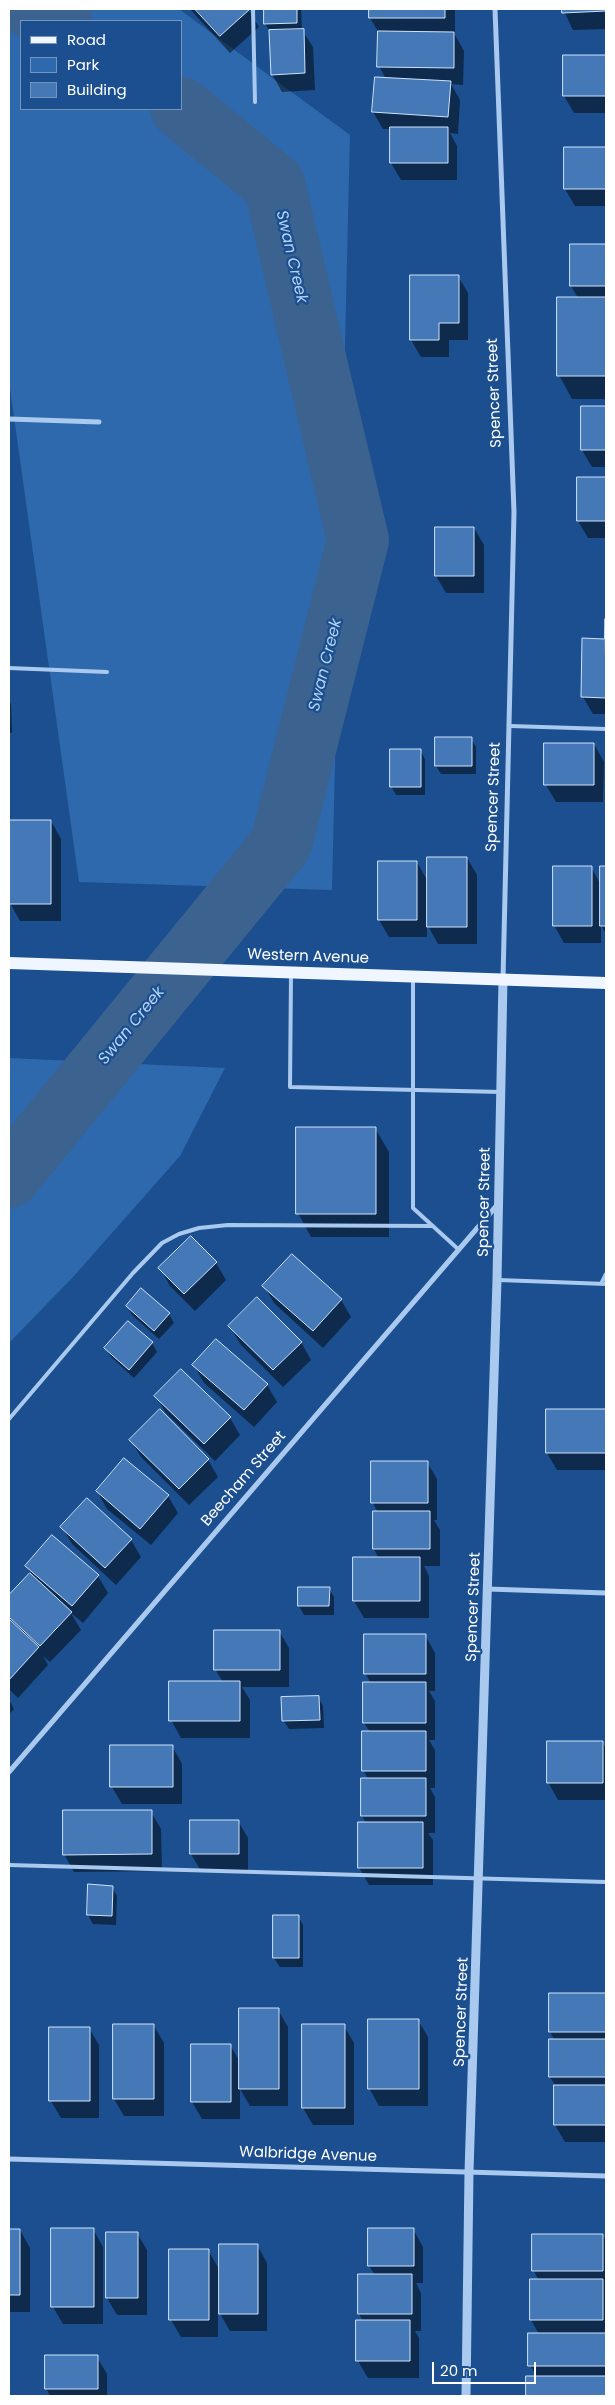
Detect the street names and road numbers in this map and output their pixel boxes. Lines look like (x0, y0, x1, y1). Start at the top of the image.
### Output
street label: Spencer Street (484, 338, 506, 448)
street label: Spencer Street (483, 742, 505, 852)
street label: Western Avenue (247, 946, 369, 968)
street label: Spencer Street (475, 1147, 495, 1257)
street label: Beecham Street (198, 1428, 290, 1530)
street label: Spencer Street (463, 1552, 485, 1662)
street label: Spencer Street (451, 1957, 473, 2067)
street label: Walbridge Avenue (239, 2144, 377, 2166)

